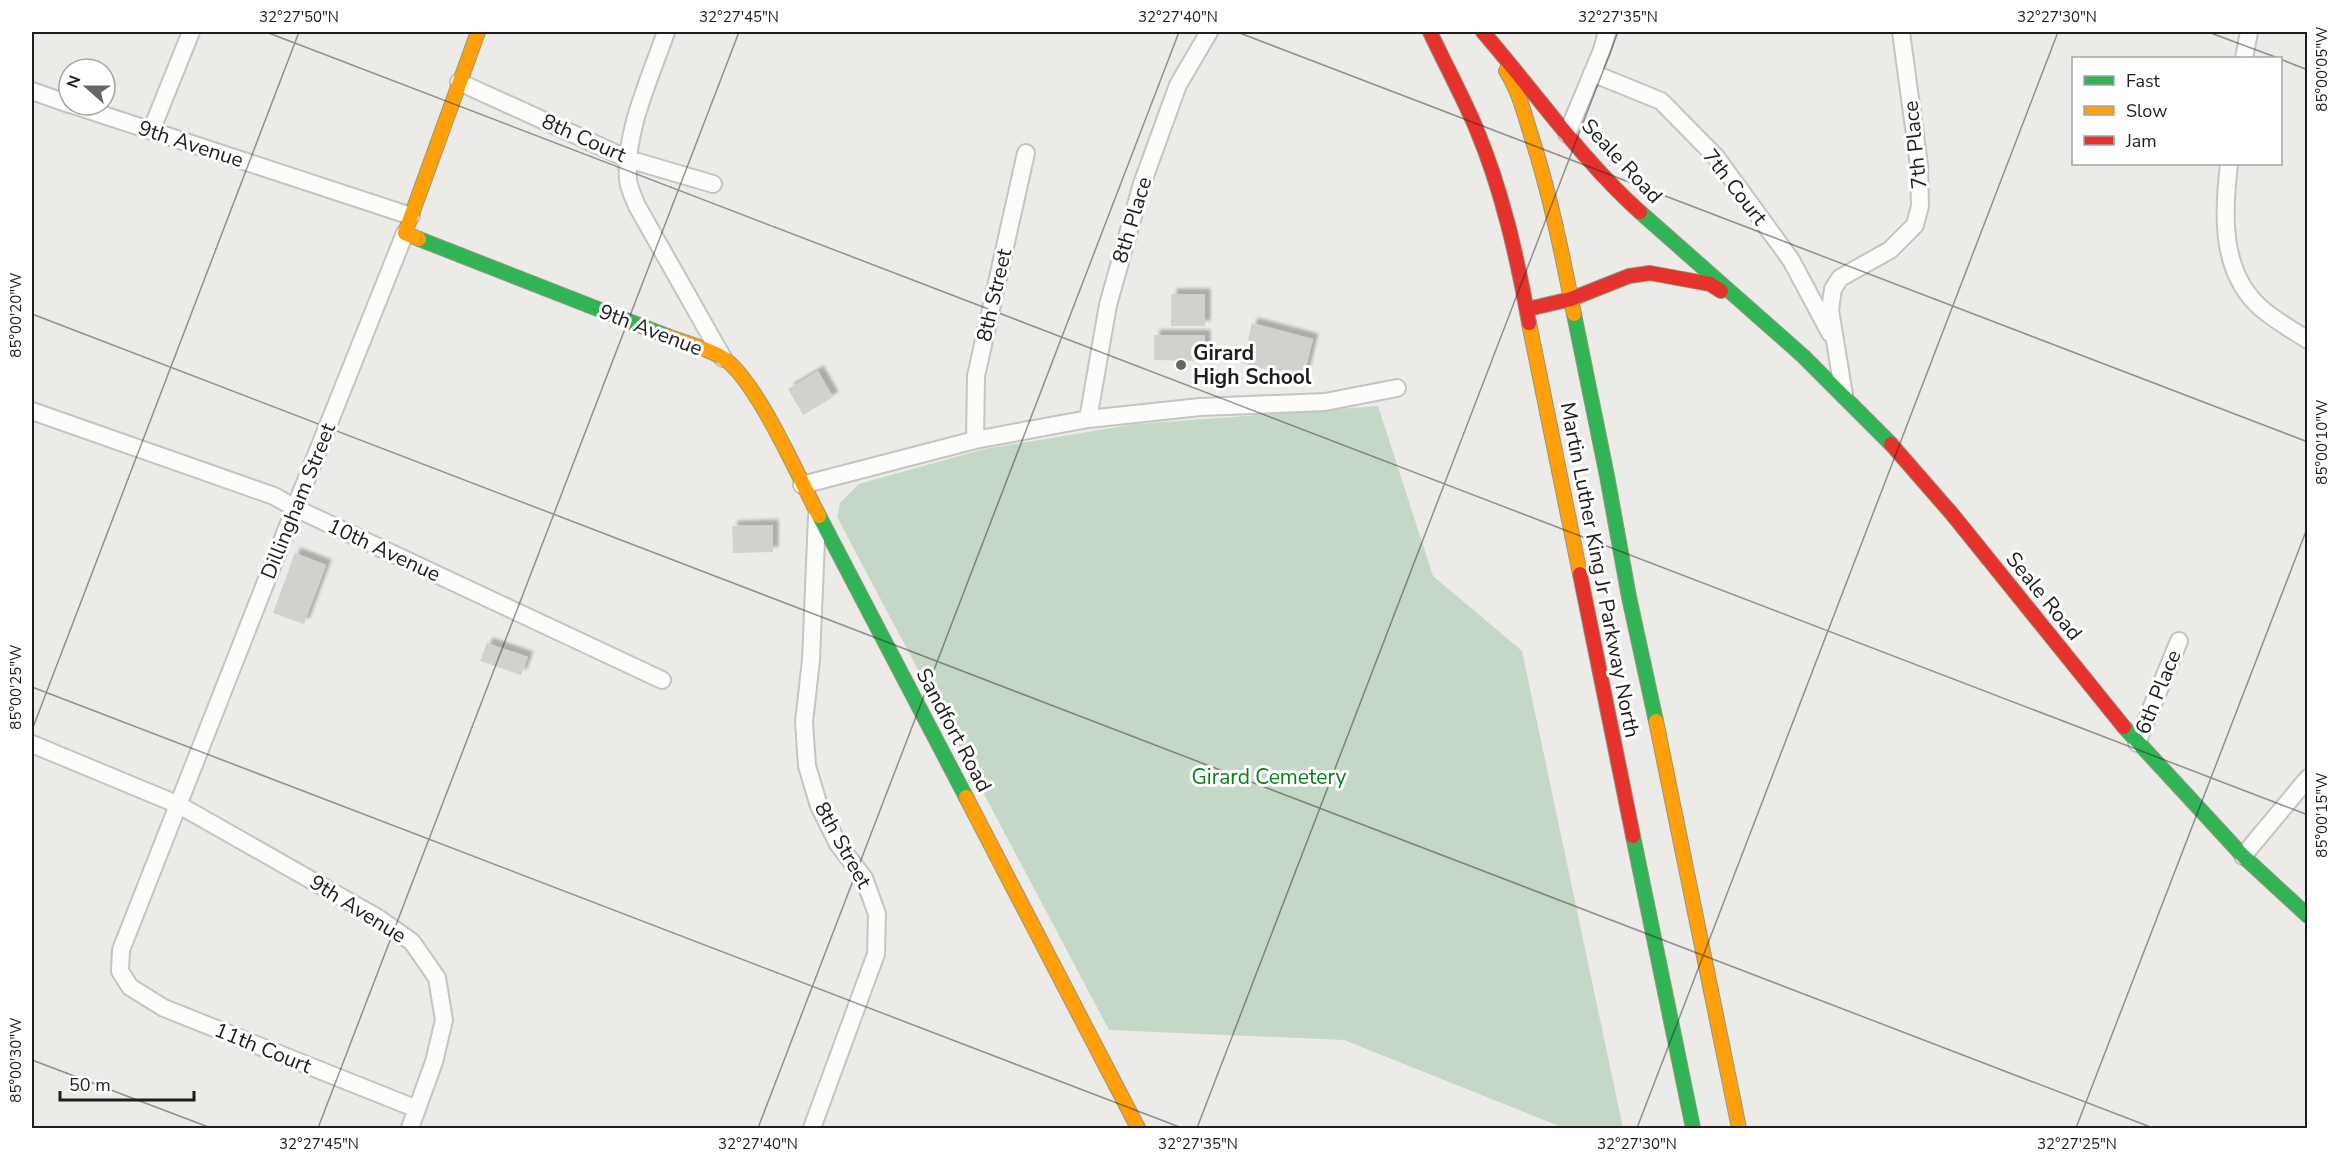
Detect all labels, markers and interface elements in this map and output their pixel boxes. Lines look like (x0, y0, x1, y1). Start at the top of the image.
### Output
text: 32°27'50"N (259, 7, 339, 27)
text: 32°27'45"N (699, 7, 779, 27)
text: 32°27'40"N (1138, 7, 1218, 27)
text: 32°27'35"N (1578, 7, 1658, 27)
text: 32°27'30"N (2017, 7, 2097, 27)
text: 85°00'05"W (2312, 26, 2332, 112)
north arrow (57, 57, 117, 117)
legend (2072, 57, 2282, 165)
text: Fast (2126, 69, 2161, 93)
text: N (62, 72, 86, 92)
street label: 7th Place (1896, 99, 1934, 191)
text: Slow (2126, 99, 2167, 123)
street label: 8th Court (537, 107, 631, 169)
street label: Seale Road (1575, 112, 1669, 210)
street label: 9th Avenue (135, 114, 247, 174)
text: Jam (2125, 129, 2157, 153)
street label: 7th Court (1696, 143, 1774, 231)
street label: 8th Place (1106, 174, 1158, 266)
street label: 8th Street (970, 245, 1018, 344)
text: 85°00'20"W (6, 272, 26, 358)
street label: 9th Avenue (595, 297, 707, 363)
place label: Girard High School (1193, 339, 1312, 391)
marker: Girard High School (1174, 358, 1188, 372)
text: 85°00'10"W (2312, 399, 2332, 485)
street label: Martin Luther King Jr Parkway North (1554, 400, 1646, 740)
street label: Dillingham Street (254, 418, 342, 583)
street label: 10th Avenue (323, 512, 445, 588)
street label: Seale Road (2000, 546, 2088, 646)
text: 85°00'25"W (6, 644, 26, 730)
street label: 6th Place (2128, 646, 2188, 738)
street label: Sandfort Road (910, 663, 998, 797)
park label: Girard Cemetery (1192, 763, 1347, 791)
text: 85°00'15"W (2312, 772, 2332, 858)
street label: 8th Street (808, 797, 878, 894)
street label: 9th Avenue (304, 868, 412, 950)
street label: 11th Court (210, 1016, 316, 1080)
text: 85°00'30"W (6, 1017, 26, 1103)
scale bar (60, 1064, 194, 1102)
text: 50 m (69, 1073, 111, 1097)
text: 32°27'45"N (279, 1134, 359, 1154)
text: 32°27'40"N (718, 1134, 798, 1154)
text: 32°27'35"N (1158, 1134, 1238, 1154)
text: 32°27'30"N (1597, 1134, 1677, 1154)
text: 32°27'25"N (2037, 1134, 2117, 1154)

